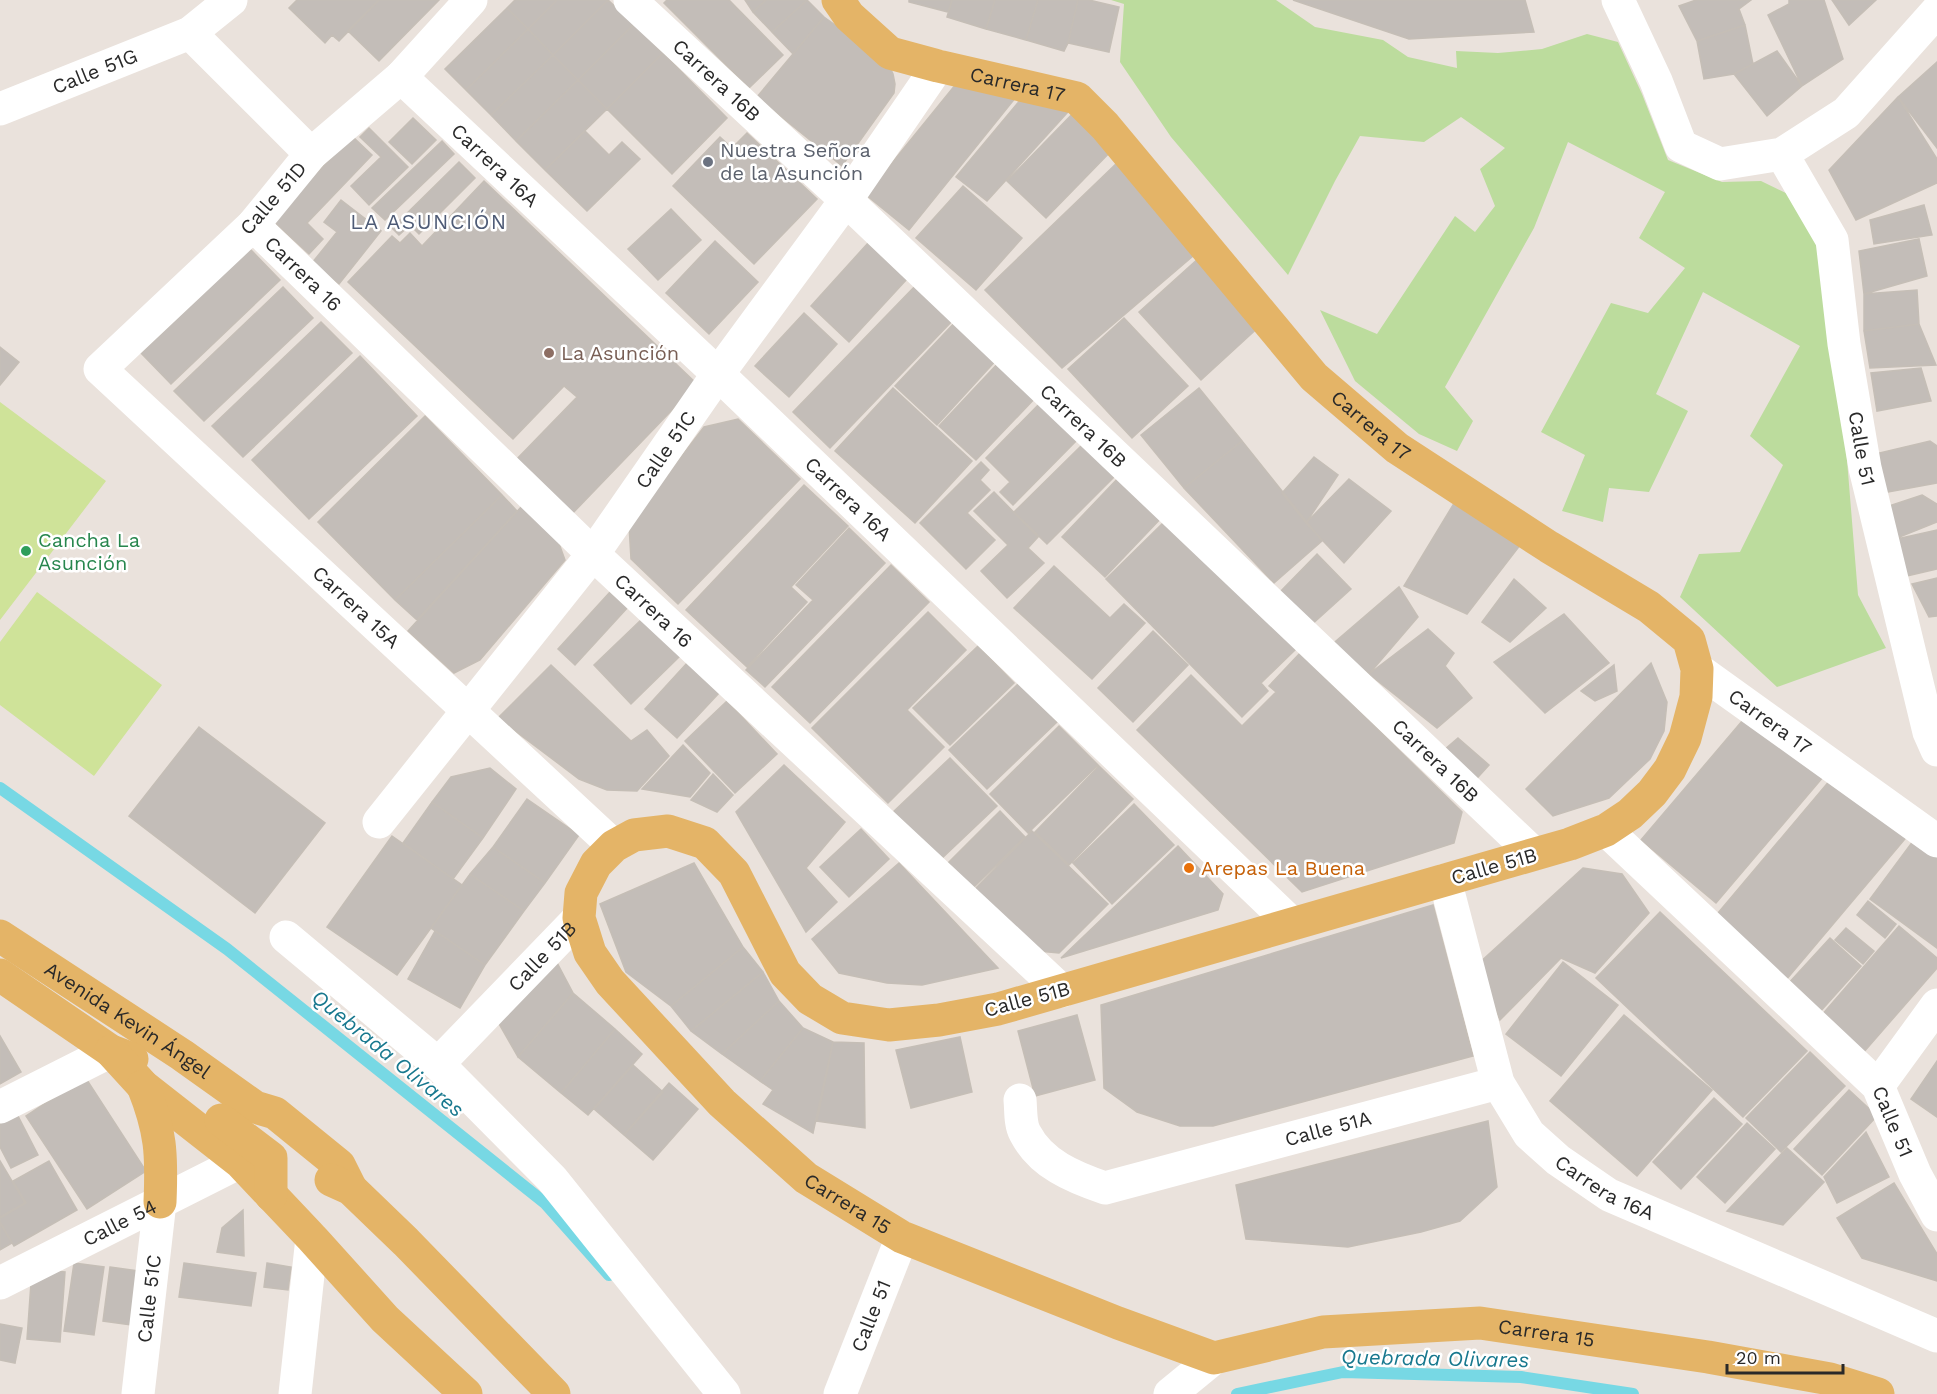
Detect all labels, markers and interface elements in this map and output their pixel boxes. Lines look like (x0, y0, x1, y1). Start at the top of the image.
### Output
street label: Carrera 16B (668, 34, 765, 127)
street label: Calle 51G (49, 43, 141, 99)
street label: Carrera 17 (968, 62, 1067, 107)
street label: Carrera 16A (446, 118, 544, 212)
place label: Nuestra Señora de la Asunción (720, 138, 871, 185)
marker: Nuestra Señora de la Asunción (701, 155, 715, 169)
street label: Calle 51D (235, 156, 311, 240)
district label: LA ASUNCIÓN (350, 209, 508, 234)
street label: Carrera 16 (260, 231, 347, 316)
place label: La Asunción (561, 341, 679, 365)
marker: La Asunción (542, 346, 556, 360)
street label: Carrera 16B (1035, 379, 1132, 473)
street label: Carrera 17 (1326, 385, 1415, 466)
street label: Calle 51C (630, 406, 701, 493)
street label: Calle 51 (1844, 409, 1881, 488)
street label: Carrera 16A (800, 452, 897, 546)
place label: Cancha La Asunción (38, 528, 140, 575)
marker: Cancha La Asunción (19, 544, 33, 558)
street label: Carrera 15A (308, 561, 405, 653)
street label: Carrera 16 (610, 568, 698, 653)
street label: Carrera 17 (1724, 683, 1817, 759)
street label: Carrera 16B (1387, 714, 1484, 807)
street label: Calle 51B (1448, 842, 1540, 890)
place label: Arepas La Buena (1201, 856, 1365, 880)
marker: Arepas La Buena (1182, 861, 1196, 875)
street label: Calle 51B (503, 916, 581, 996)
street label: Avenida Kevin Ángel (40, 957, 216, 1084)
street label: Calle 51B (981, 976, 1073, 1022)
water label: Quebrada Olivares (307, 984, 469, 1122)
street label: Calle 51 (1867, 1082, 1919, 1161)
street label: Calle 51A (1282, 1105, 1374, 1151)
street label: Carrera 16A (1550, 1150, 1658, 1225)
street label: Carrera 15 (800, 1168, 895, 1239)
street label: Calle 54 (79, 1194, 161, 1251)
street label: Calle 51C (132, 1253, 166, 1344)
street label: Calle 51 (846, 1277, 896, 1355)
street label: Carrera 15 (1497, 1314, 1596, 1352)
scale bar (1727, 1337, 1842, 1375)
water label: Quebrada Olivares (1341, 1344, 1530, 1372)
text: 20 m (1736, 1347, 1781, 1368)

